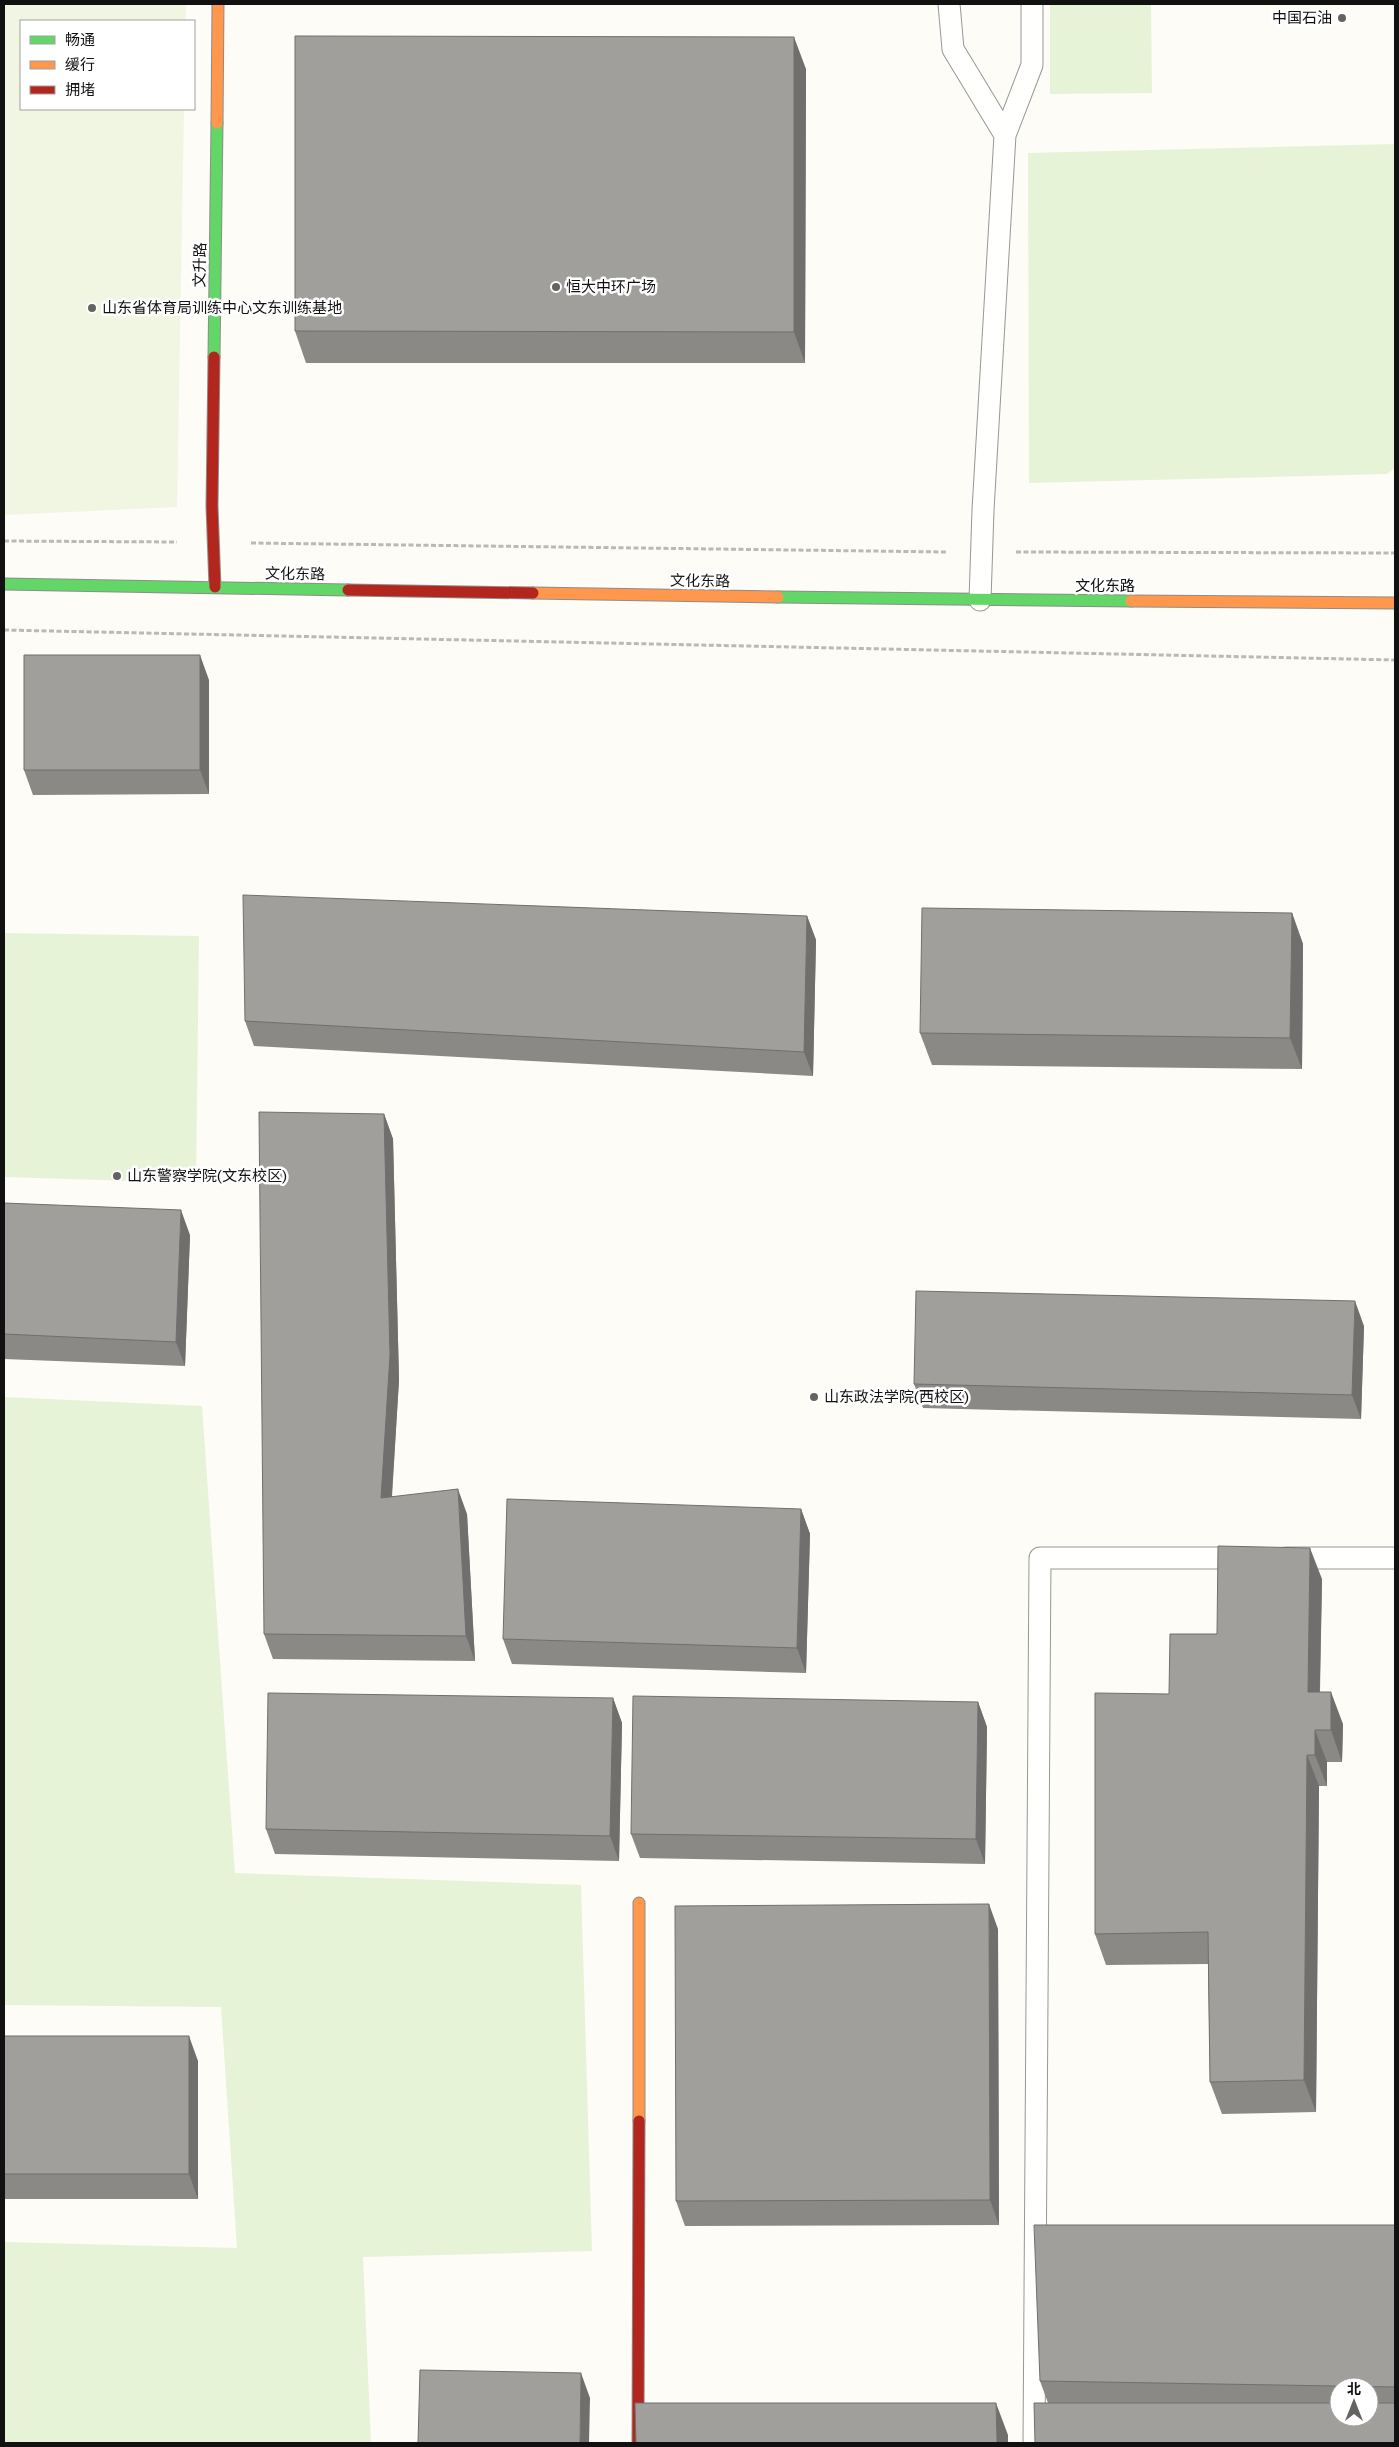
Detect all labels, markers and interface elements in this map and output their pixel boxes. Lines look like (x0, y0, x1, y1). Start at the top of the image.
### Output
place label: 中国石油 (1272, 9, 1332, 27)
marker: 中国石油 (1336, 12, 1348, 24)
legend (20, 20, 195, 110)
text: 畅通 (65, 31, 95, 49)
text: 缓行 (65, 56, 95, 74)
text: 拥堵 (65, 81, 95, 99)
street label: 文升路 (191, 242, 209, 288)
place label: 恒大中环广场 (566, 278, 656, 296)
marker: 恒大中环广场 (550, 281, 562, 293)
place label: 山东省体育局训练中心文东训练基地 (102, 299, 342, 317)
marker: 山东省体育局训练中心文东训练基地 (86, 302, 98, 314)
street label: 文化东路 (265, 564, 325, 584)
street label: 文化东路 (670, 571, 730, 591)
street label: 文化东路 (1075, 577, 1135, 595)
place label: 山东警察学院(文东校区) (127, 1167, 287, 1185)
marker: 山东警察学院(文东校区) (111, 1170, 123, 1182)
place label: 山东政法学院(西校区) (824, 1388, 969, 1406)
marker: 山东政法学院(西校区) (808, 1391, 820, 1403)
north arrow (1329, 2377, 1379, 2427)
text: 北 (1347, 2381, 1361, 2397)

